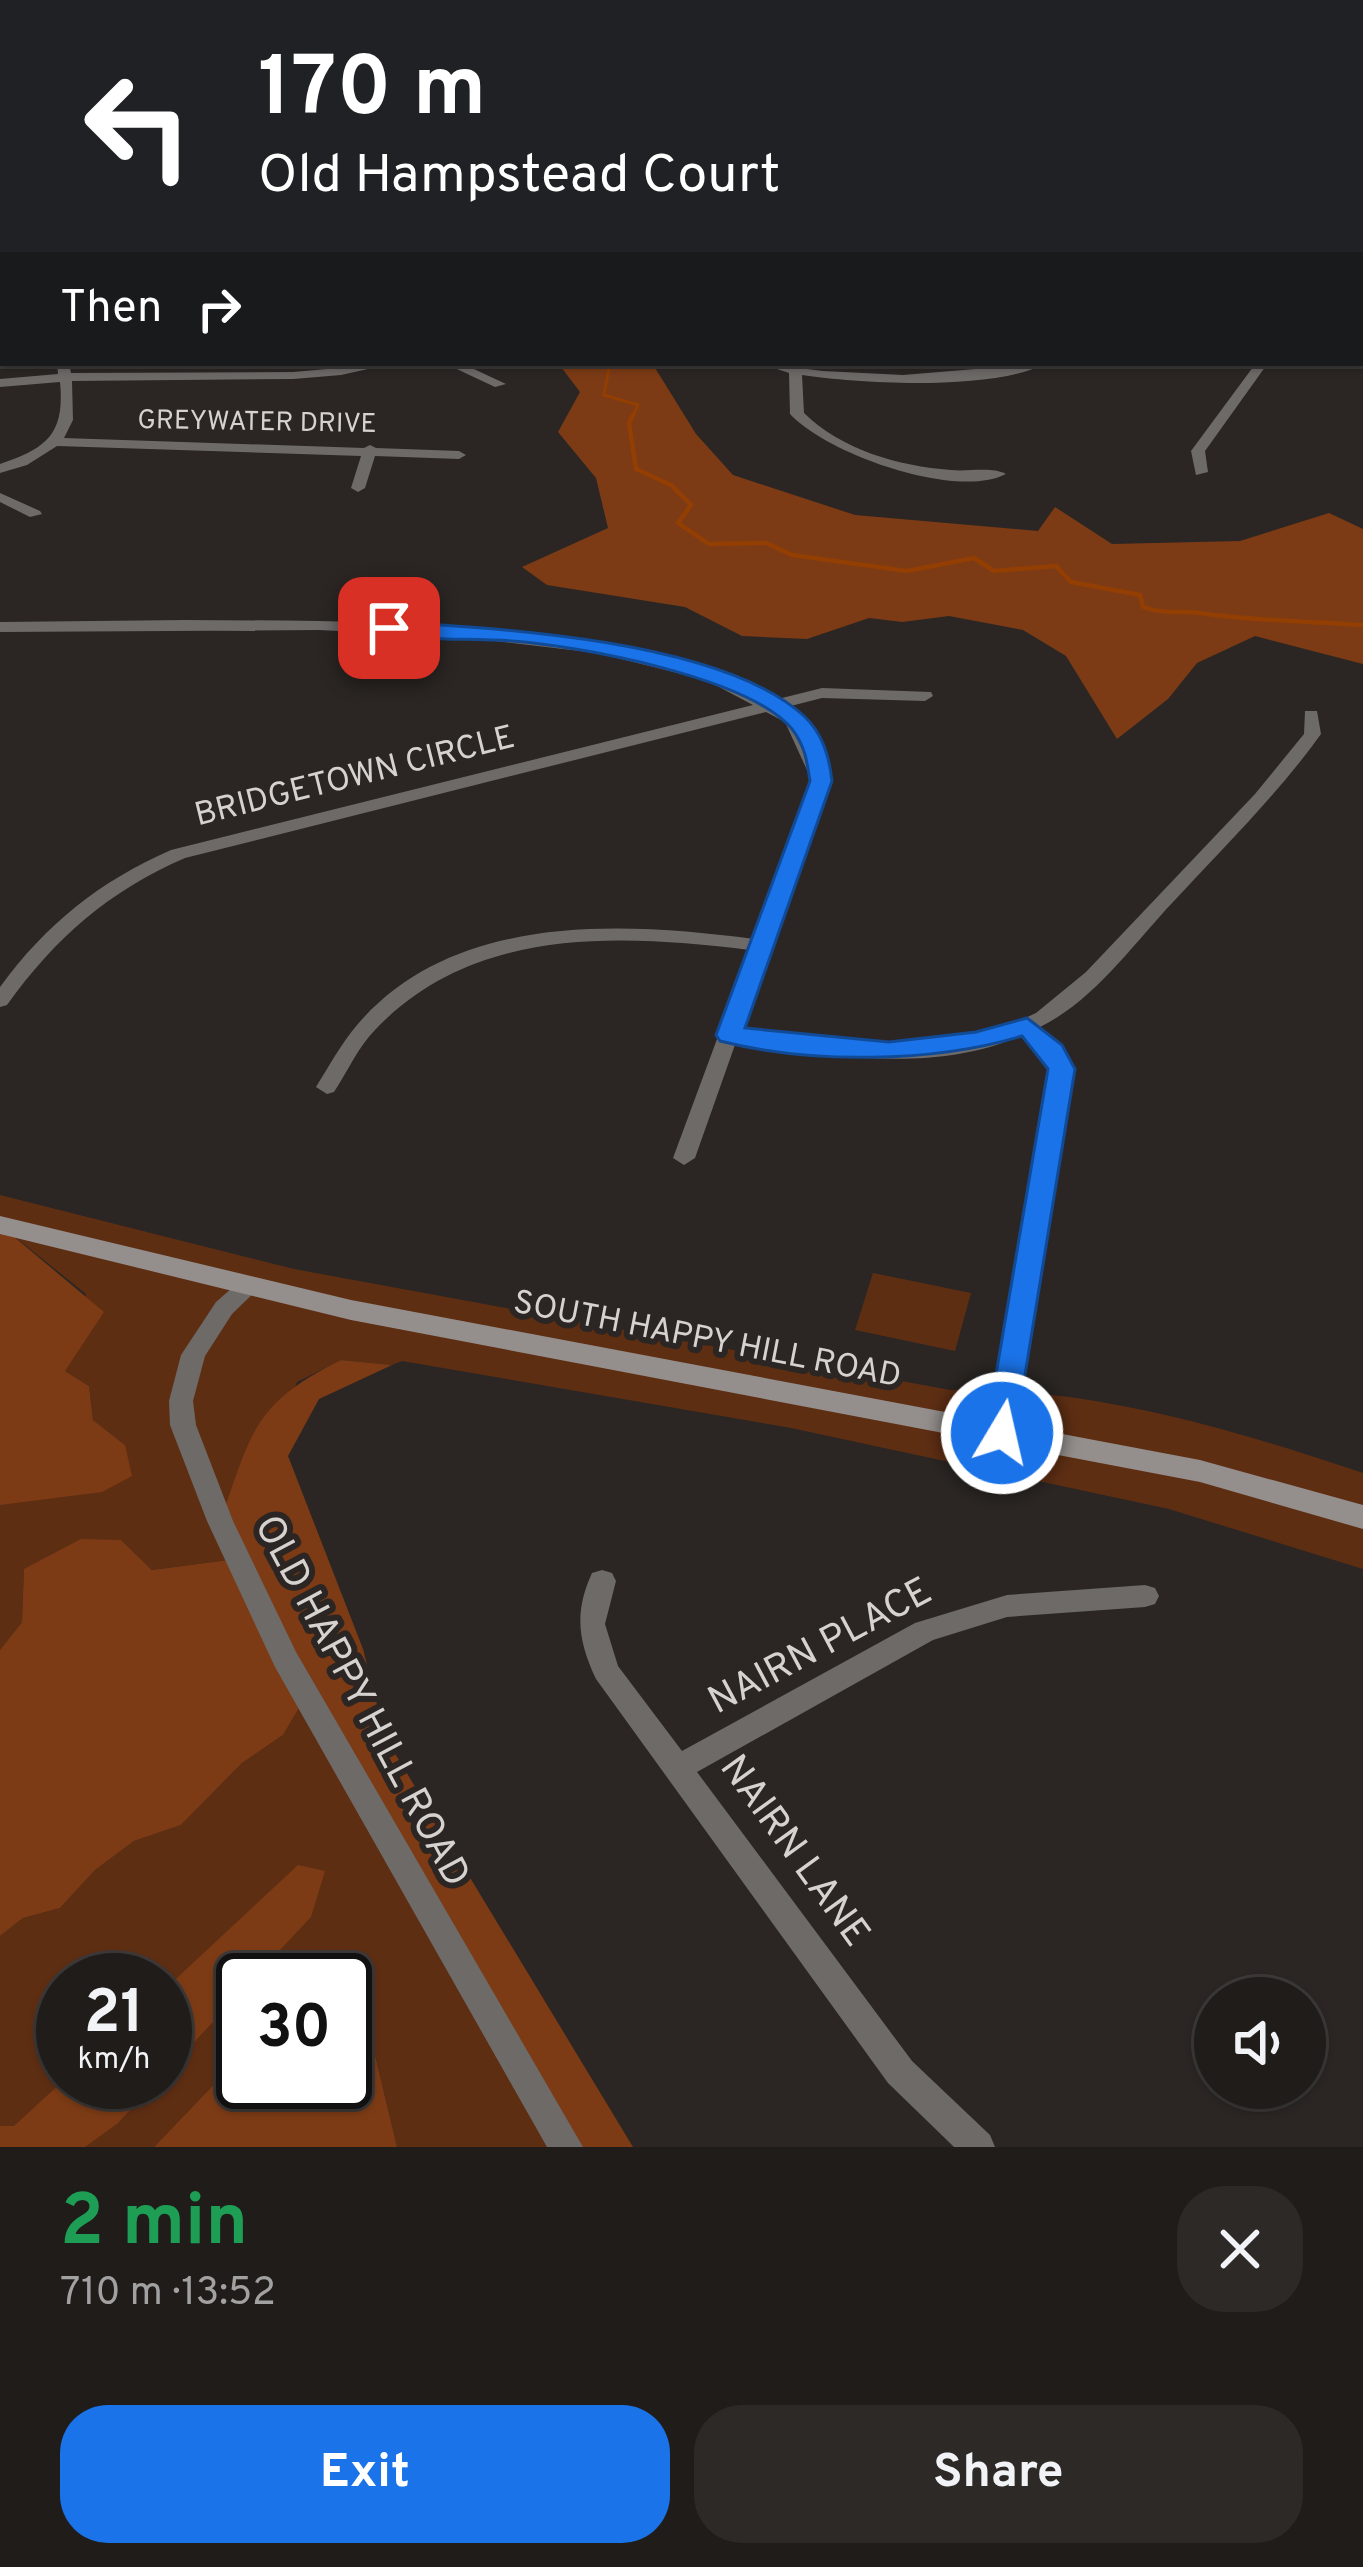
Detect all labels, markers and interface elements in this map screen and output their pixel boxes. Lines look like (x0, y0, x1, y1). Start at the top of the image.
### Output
text: 170 m (258, 39, 486, 145)
icon: left (60, 48, 216, 204)
text: Old Hampstead Court (258, 143, 780, 212)
icon: right (186, 276, 252, 342)
text: Then (60, 281, 162, 338)
street label: GREYWATER DRIVE (137, 404, 377, 442)
pin (338, 577, 440, 679)
icon: arrive (356, 595, 422, 661)
street label: BRIDGETOWN CIRCLE (191, 718, 519, 838)
street label: SOUTH HAPPY HILL ROAD (510, 1283, 904, 1399)
position arrow (939, 1370, 1065, 1496)
street label: OLD HAPPY HILL ROAD (241, 1508, 479, 1896)
street label: NAIRN PLACE (701, 1569, 941, 1727)
street label: NAIRN LANE (707, 1747, 879, 1957)
speed limit sign: 30 (216, 1953, 372, 2109)
map controls (1194, 1977, 1326, 2109)
button: sound (1194, 1977, 1326, 2109)
text: 21 (84, 1978, 144, 2054)
text: km/h (78, 2042, 150, 2079)
text: 2 min (60, 2179, 248, 2271)
button: close (1177, 2186, 1303, 2312)
text: 710 m · 13:52 (60, 2270, 276, 2319)
button: Exit (60, 2405, 670, 2543)
button: Share (694, 2405, 1303, 2543)

